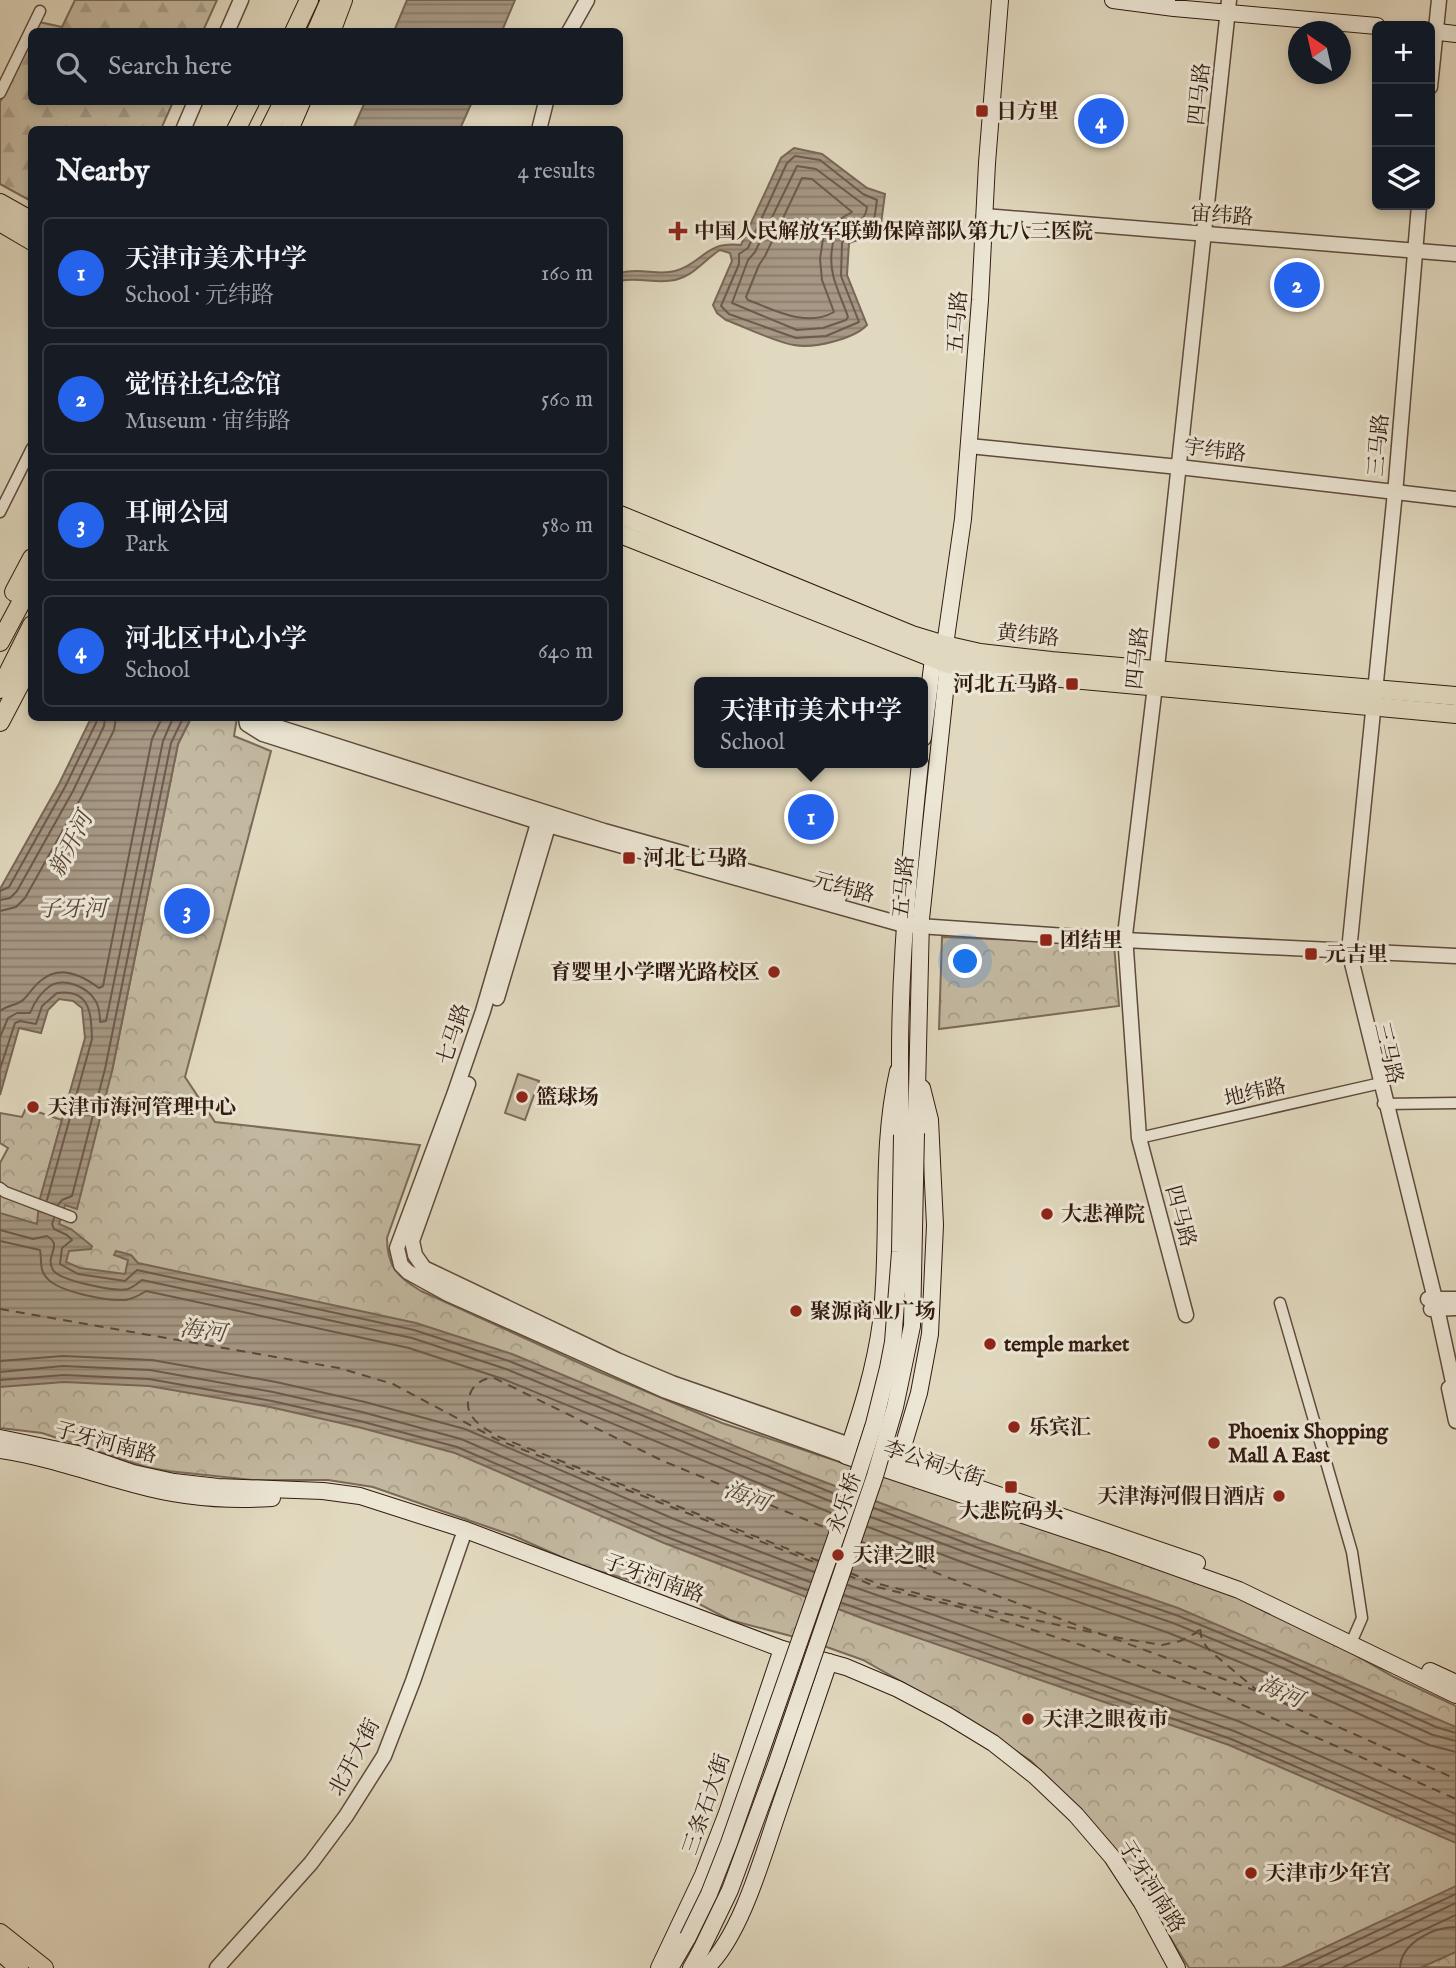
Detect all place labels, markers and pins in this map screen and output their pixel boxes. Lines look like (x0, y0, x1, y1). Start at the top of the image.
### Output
pin: 4 (1078, 95, 1124, 147)
place label: 日方里 (996, 99, 1059, 126)
marker: 日方里 (974, 103, 990, 119)
place label: 中国人民解放军联勤保障部队第九八三医院 (694, 219, 1093, 246)
marker: 中国人民解放军联勤保障部队第九八三医院 (668, 221, 688, 241)
pin: 2 (1274, 259, 1320, 311)
place label: 河北五马路 (953, 672, 1058, 699)
marker: 河北五马路 (1064, 676, 1080, 692)
pin: 1 (788, 791, 834, 843)
place label: 河北七马路 (643, 846, 748, 873)
marker: 河北七马路 (621, 850, 637, 866)
pin: 3 (164, 885, 210, 937)
place label: 团结里 (1060, 928, 1123, 955)
marker: 团结里 (1038, 932, 1054, 948)
place label: 元吉里 (1325, 942, 1388, 969)
marker: 元吉里 (1303, 946, 1319, 962)
place label: 育婴里小学曙光路校区 (550, 960, 760, 987)
marker: 育婴里小学曙光路校区 (766, 964, 782, 980)
place label: 篮球场 (536, 1085, 599, 1112)
marker: 篮球场 (514, 1089, 530, 1105)
place label: 天津市海河管理中心 (47, 1095, 236, 1122)
marker: 天津市海河管理中心 (25, 1099, 41, 1115)
place label: 大悲禅院 (1061, 1202, 1145, 1229)
marker: 大悲禅院 (1039, 1206, 1055, 1222)
place label: 聚源商业广场 (810, 1299, 936, 1326)
marker: 聚源商业广场 (788, 1303, 804, 1319)
place label: temple market (1003, 1332, 1130, 1359)
marker: temple market (982, 1336, 998, 1352)
place label: 乐宾汇 (1028, 1415, 1091, 1442)
marker: 乐宾汇 (1006, 1419, 1022, 1435)
place label: Phoenix Shopping Mall A East (1228, 1419, 1388, 1470)
marker: Phoenix Shopping Mall A East (1206, 1435, 1222, 1451)
marker: 大悲院码头 (1003, 1479, 1019, 1495)
place label: 天津海河假日酒店 (1097, 1484, 1265, 1511)
marker: 天津海河假日酒店 (1271, 1488, 1287, 1504)
place label: 大悲院码头 (959, 1499, 1064, 1526)
place label: 天津之眼 (852, 1543, 936, 1570)
marker: 天津之眼 (830, 1547, 846, 1563)
place label: 天津之眼夜市 (1042, 1707, 1168, 1734)
marker: 天津之眼夜市 (1020, 1711, 1036, 1727)
place label: 天津市少年宫 (1265, 1861, 1391, 1888)
marker: 天津市少年宫 (1243, 1865, 1259, 1881)

